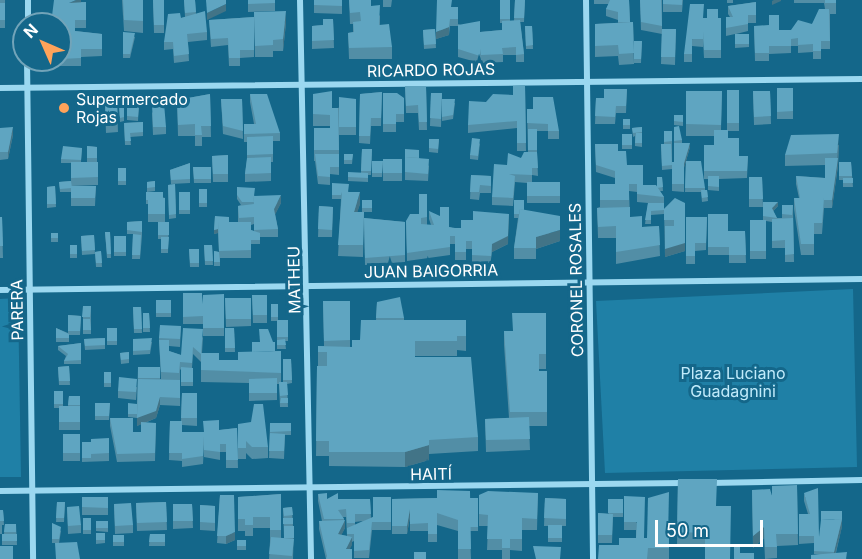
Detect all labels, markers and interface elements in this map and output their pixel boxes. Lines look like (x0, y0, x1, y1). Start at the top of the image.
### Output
north arrow (12, 12, 72, 72)
text: N (19, 19, 42, 42)
street label: RICARDO ROJAS (367, 59, 495, 81)
place label: Supermercado Rojas (76, 89, 188, 127)
marker: Supermercado Rojas (57, 101, 71, 115)
street label: CORONEL ROSALES (565, 203, 587, 357)
street label: MATHEU (284, 246, 304, 314)
street label: JUAN BAIGORRIA (364, 260, 498, 282)
street label: PARERA (7, 279, 27, 341)
park label: Plaza Luciano Guadagnini (681, 363, 785, 401)
street label: HAITÍ (410, 464, 452, 484)
scale bar (658, 508, 766, 546)
text: 50 m (666, 520, 709, 541)

